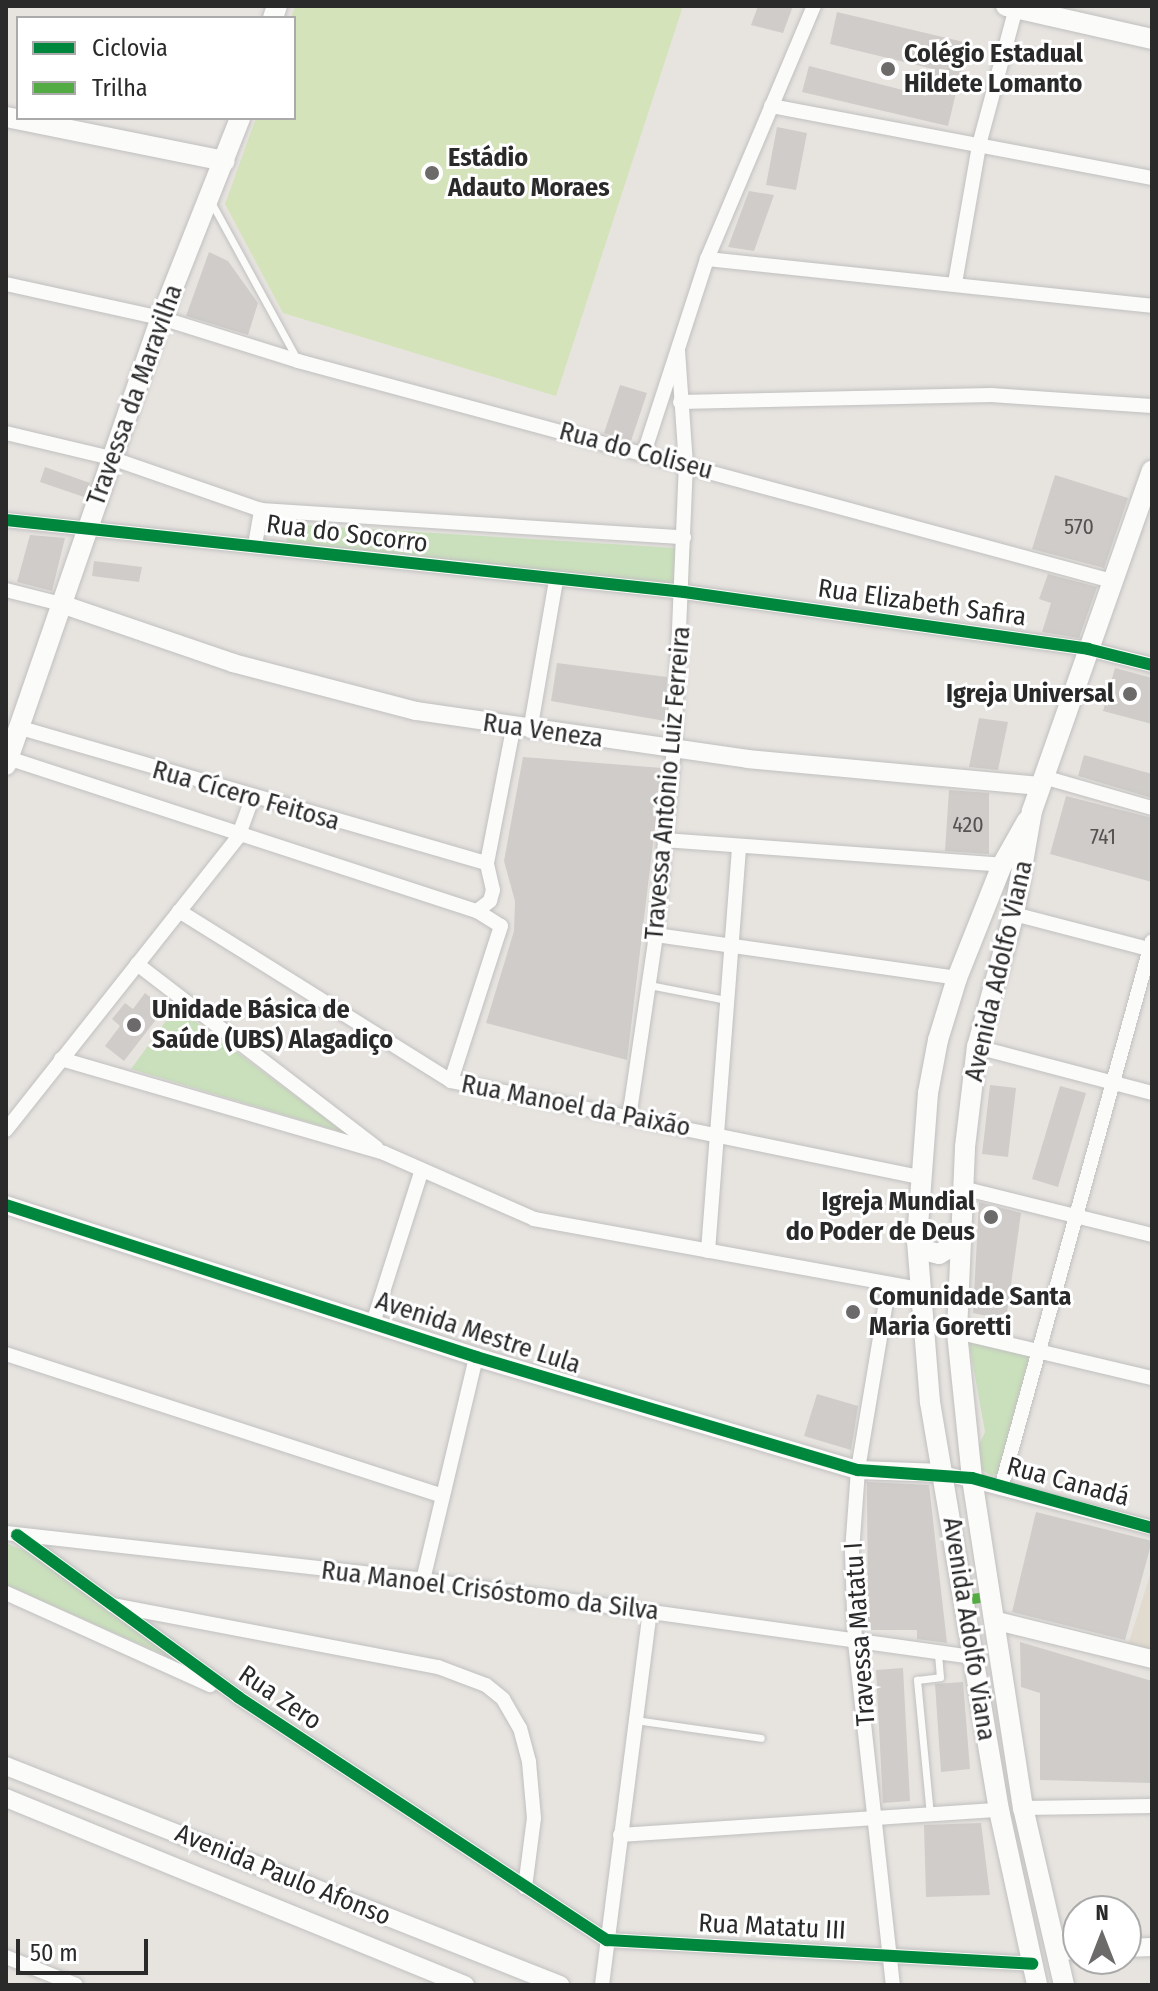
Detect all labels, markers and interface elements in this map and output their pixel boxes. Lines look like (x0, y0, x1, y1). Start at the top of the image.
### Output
legend (16, 16, 296, 120)
text: Ciclovia (92, 34, 168, 62)
place label: Colégio Estadual Hildete Lomanto (904, 38, 1083, 100)
marker: Colégio Estadual Hildete Lomanto (879, 60, 897, 78)
text: Trilha (92, 74, 148, 102)
place label: Estádio Adauto Moraes (448, 142, 610, 204)
marker: Estádio Adauto Moraes (423, 164, 441, 182)
street label: Travessa da Maravilha (81, 280, 189, 510)
street label: Rua do Coliseu (556, 416, 716, 486)
street label: Rua do Socorro (265, 509, 429, 559)
house number: 570 (1064, 514, 1094, 540)
street label: Rua Elizabeth Safira (816, 573, 1028, 633)
street label: Travessa Antônio Luiz Ferreira (639, 625, 697, 941)
place label: Igreja Universal (946, 678, 1114, 710)
marker: Igreja Universal (1121, 685, 1139, 703)
street label: Rua Veneza (481, 707, 605, 755)
street label: Rua Cícero Feitosa (149, 754, 343, 838)
house number: 420 (952, 812, 984, 838)
house number: 741 (1090, 824, 1116, 850)
street label: Avenida Adolfo Viana (958, 858, 1040, 1084)
place label: Unidade Básica de Saúde (UBS) Alagadiço (152, 994, 393, 1056)
marker: Unidade Básica de Saúde (UBS) Alagadiço (123, 1014, 145, 1036)
street label: Rua Manoel da Paixão (459, 1068, 693, 1144)
place label: Igreja Mundial do Poder de Deus (786, 1186, 975, 1248)
marker: Igreja Mundial do Poder de Deus (982, 1208, 1000, 1226)
place label: Comunidade Santa Maria Goretti (869, 1281, 1071, 1342)
street label: Avenida Mestre Lula (372, 1285, 584, 1381)
marker: Comunidade Santa Maria Goretti (844, 1303, 862, 1321)
street label: Rua Canadá (1003, 1451, 1133, 1513)
street label: Avenida Adolfo Viana (936, 1515, 1002, 1743)
street label: Travessa Matatu I (838, 1541, 882, 1727)
street label: Rua Manoel Crisóstomo da Silva (320, 1555, 660, 1627)
street label: Rua Zero (233, 1659, 327, 1737)
street label: Avenida Paulo Afonso (171, 1818, 395, 1932)
north arrow (1062, 1895, 1142, 1975)
text: N (1095, 1899, 1109, 1926)
street label: Rua Matatu III (698, 1908, 846, 1946)
scale bar (20, 1923, 152, 1973)
text: 50 m (30, 1939, 78, 1967)

